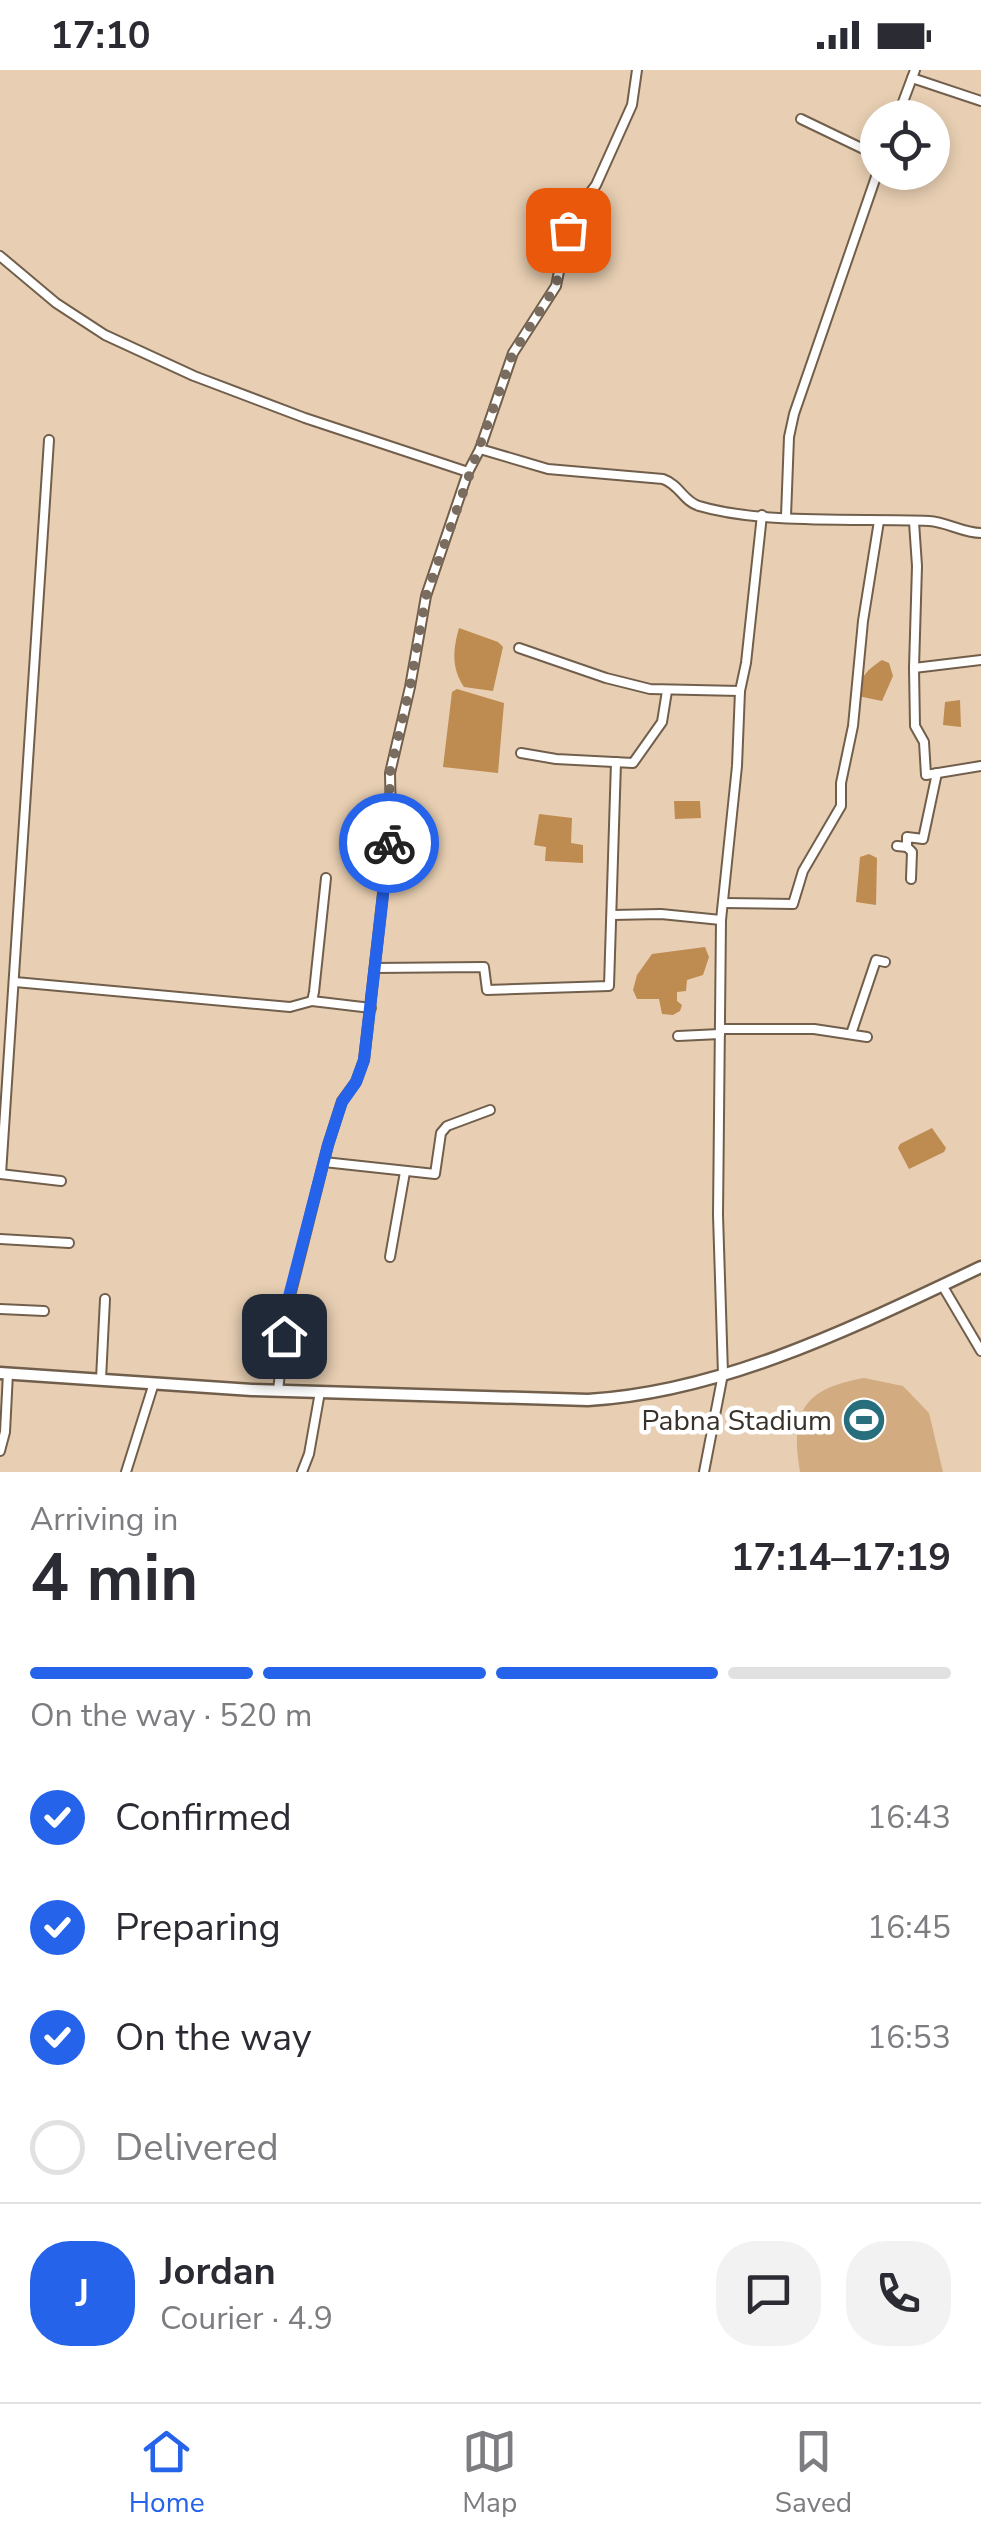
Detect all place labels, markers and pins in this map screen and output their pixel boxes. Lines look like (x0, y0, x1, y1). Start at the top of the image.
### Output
pin (526, 188, 611, 273)
pin (242, 1294, 327, 1379)
sports icon: Pabna Stadium (841, 1397, 887, 1443)
place label: Pabna Stadium (642, 1402, 832, 1440)

